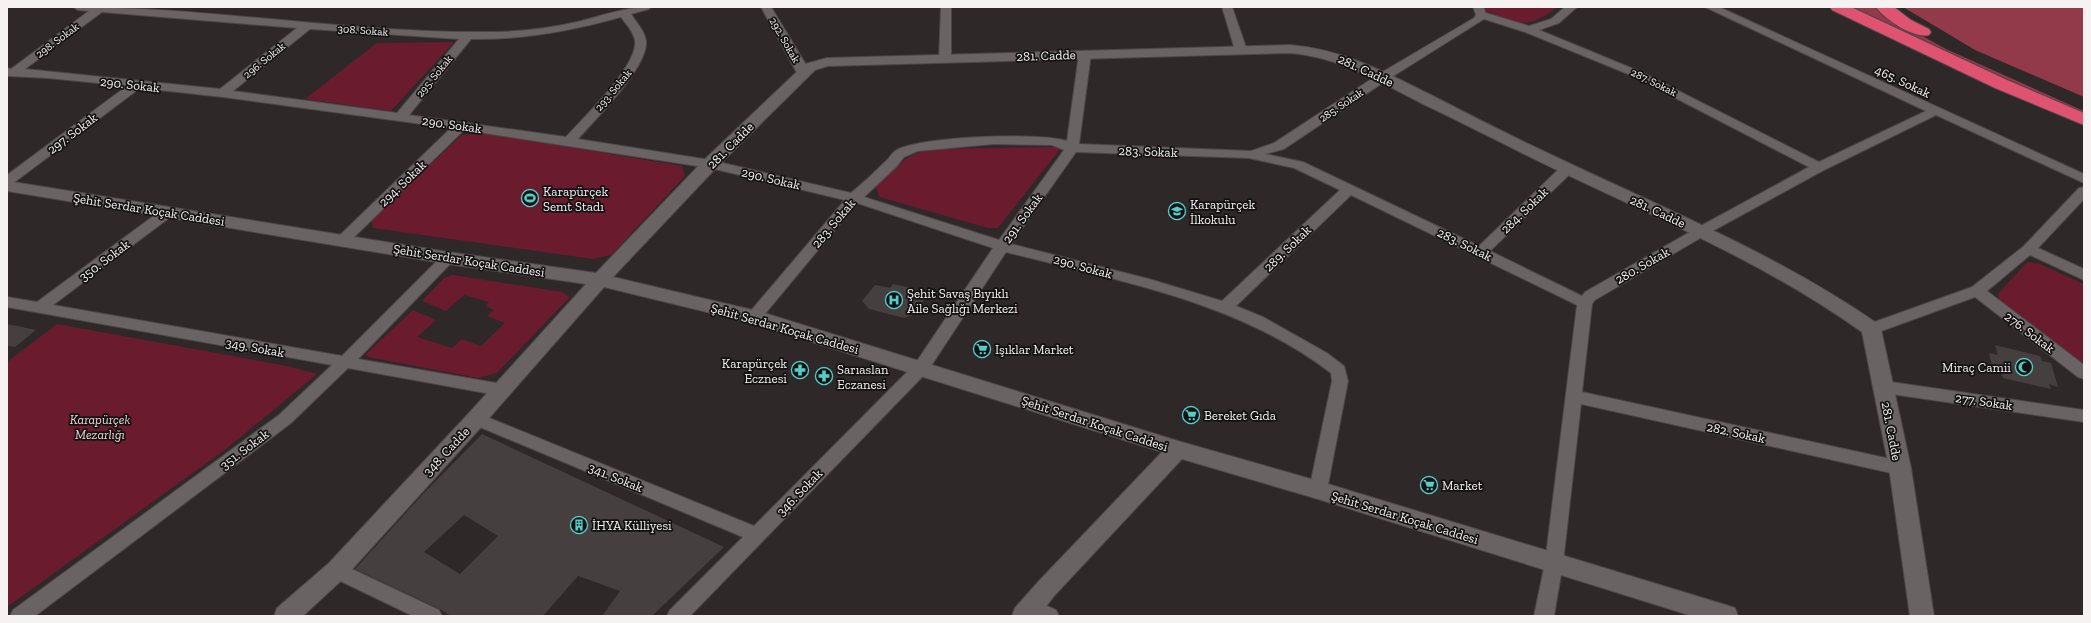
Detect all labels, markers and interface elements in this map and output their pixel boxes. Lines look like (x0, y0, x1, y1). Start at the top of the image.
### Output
street label: 292. Sokak (766, 15, 803, 65)
street label: 298. Sokak (33, 20, 82, 61)
street label: 308. Sokak (337, 22, 389, 39)
street label: 296. Sokak (241, 39, 288, 81)
street label: 281. Cadde (1016, 47, 1076, 64)
street label: 281. Cadde (1336, 51, 1396, 90)
street label: 295. Sokak (414, 52, 455, 100)
street label: 465. Sokak (1873, 62, 1933, 101)
street label: 287. Sokak (1629, 66, 1679, 99)
street label: 293. Sokak (592, 67, 635, 114)
street label: 290. Sokak (99, 74, 161, 95)
street label: 285. Sokak (1317, 86, 1366, 125)
street label: 297. Sokak (45, 110, 100, 157)
street label: 290. Sokak (421, 113, 483, 136)
street label: 281. Cadde (704, 119, 757, 172)
street label: 283. Sokak (1118, 143, 1178, 160)
street label: 294. Sokak (376, 157, 429, 209)
street label: 290. Sokak (740, 164, 802, 193)
place label: Karapürçek Semt Stadı (543, 184, 608, 214)
street label: 284. Sokak (1498, 184, 1551, 237)
sports icon: Karapürçek Semt Stadı (520, 188, 540, 208)
street label: Şehit Serdar Koçak Caddesi (72, 190, 226, 229)
street label: 291. Sokak (999, 190, 1046, 246)
street label: 281. Cadde (1628, 192, 1688, 231)
street label: 283. Sokak (809, 196, 858, 251)
place label: Karapürçek İlkokulu (1190, 197, 1255, 227)
school or university icon: Karapürçek İlkokulu (1167, 201, 1187, 221)
street label: 289. Sokak (1261, 222, 1314, 274)
street label: 283. Sokak (1435, 225, 1495, 264)
street label: 350. Sokak (76, 236, 133, 284)
street label: Şehit Serdar Koçak Caddesi (392, 241, 546, 280)
street label: 280. Sokak (1612, 244, 1672, 287)
street label: 290. Sokak (1052, 251, 1114, 282)
place label: Şehit Savaş Bıyıklı Aile Sağlığı Merkezi (907, 286, 1018, 316)
hospital icon: Şehit Savaş Bıyıklı Aile Sağlığı Merkezi (884, 290, 904, 310)
street label: Şehit Serdar Koçak Caddesi (709, 300, 861, 357)
street label: 276. Sokak (2002, 309, 2058, 356)
street label: 349. Sokak (224, 335, 286, 360)
supermarket icon: Işıklar Market (972, 339, 992, 359)
place label: Işıklar Market (995, 342, 1074, 357)
place label: Karapürçek Ecznesi (722, 356, 787, 386)
mosque icon: Miraç Camii (2014, 357, 2034, 377)
pharmacy icon: Karapürçek Ecznesi (790, 360, 810, 380)
place label: Miraç Camii (1942, 360, 2011, 375)
place label: Sarıaslan Eczanesi (837, 362, 889, 392)
pharmacy icon: Sarıaslan Eczanesi (814, 366, 834, 386)
street label: 277. Sokak (1954, 390, 2014, 413)
street label: Şehit Serdar Koçak Caddesi (1020, 393, 1170, 454)
street label: 281. Cadde (1878, 400, 1905, 462)
supermarket icon: Bereket Gıda (1181, 405, 1201, 425)
place label: Bereket Gıda (1204, 408, 1277, 423)
park label: Karapürçek Mezarlığı (70, 412, 130, 442)
street label: 282. Sokak (1705, 419, 1767, 446)
street label: 348. Cadde (420, 424, 473, 479)
street label: 351. Sokak (217, 426, 272, 473)
street label: 341. Sokak (586, 460, 645, 495)
street label: 346. Sokak (773, 466, 825, 519)
supermarket icon: Market (1419, 475, 1439, 495)
place label: Market (1442, 478, 1483, 493)
street label: Şehit Serdar Koçak Caddesi (1330, 488, 1481, 547)
building icon: İHYA Külliyesi (569, 515, 589, 535)
place label: İHYA Külliyesi (592, 518, 672, 533)

